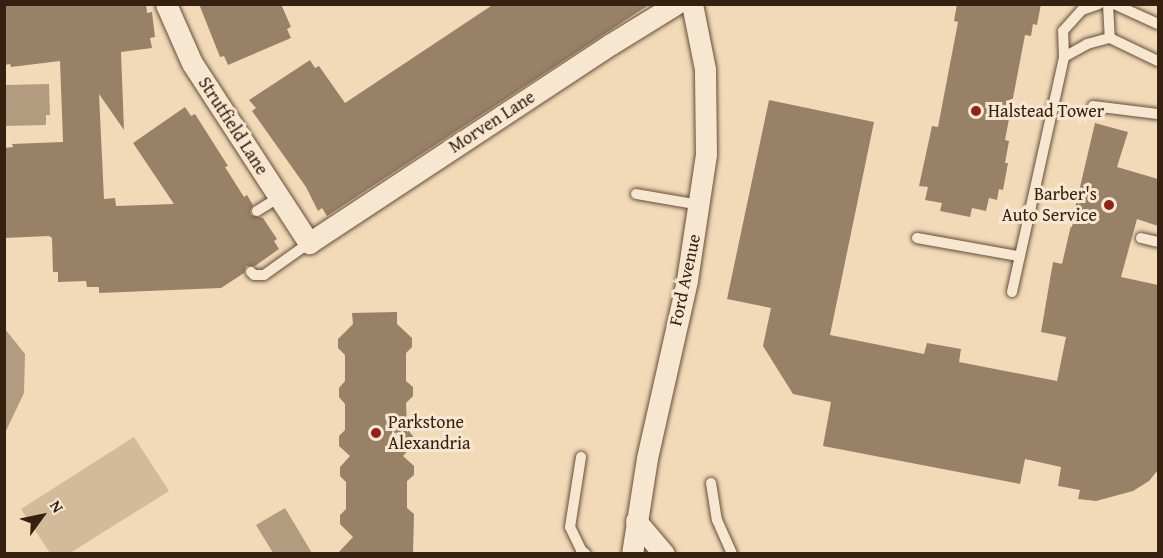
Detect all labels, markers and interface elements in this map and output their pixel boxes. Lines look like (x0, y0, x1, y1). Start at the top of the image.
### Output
street label: Strutfield Lane (193, 73, 273, 179)
street label: Morven Lane (445, 86, 539, 158)
place label: Halstead Tower (988, 100, 1104, 122)
marker: Halstead Tower (969, 104, 983, 118)
place label: Barber's Auto Service (1002, 184, 1097, 226)
marker: Barber's Auto Service (1102, 198, 1116, 212)
street label: Ford Avenue (665, 232, 705, 328)
place label: Parkstone Alexandria (388, 412, 471, 454)
marker: Parkstone Alexandria (369, 426, 383, 440)
north arrow (12, 486, 72, 546)
text: N (44, 495, 70, 517)

